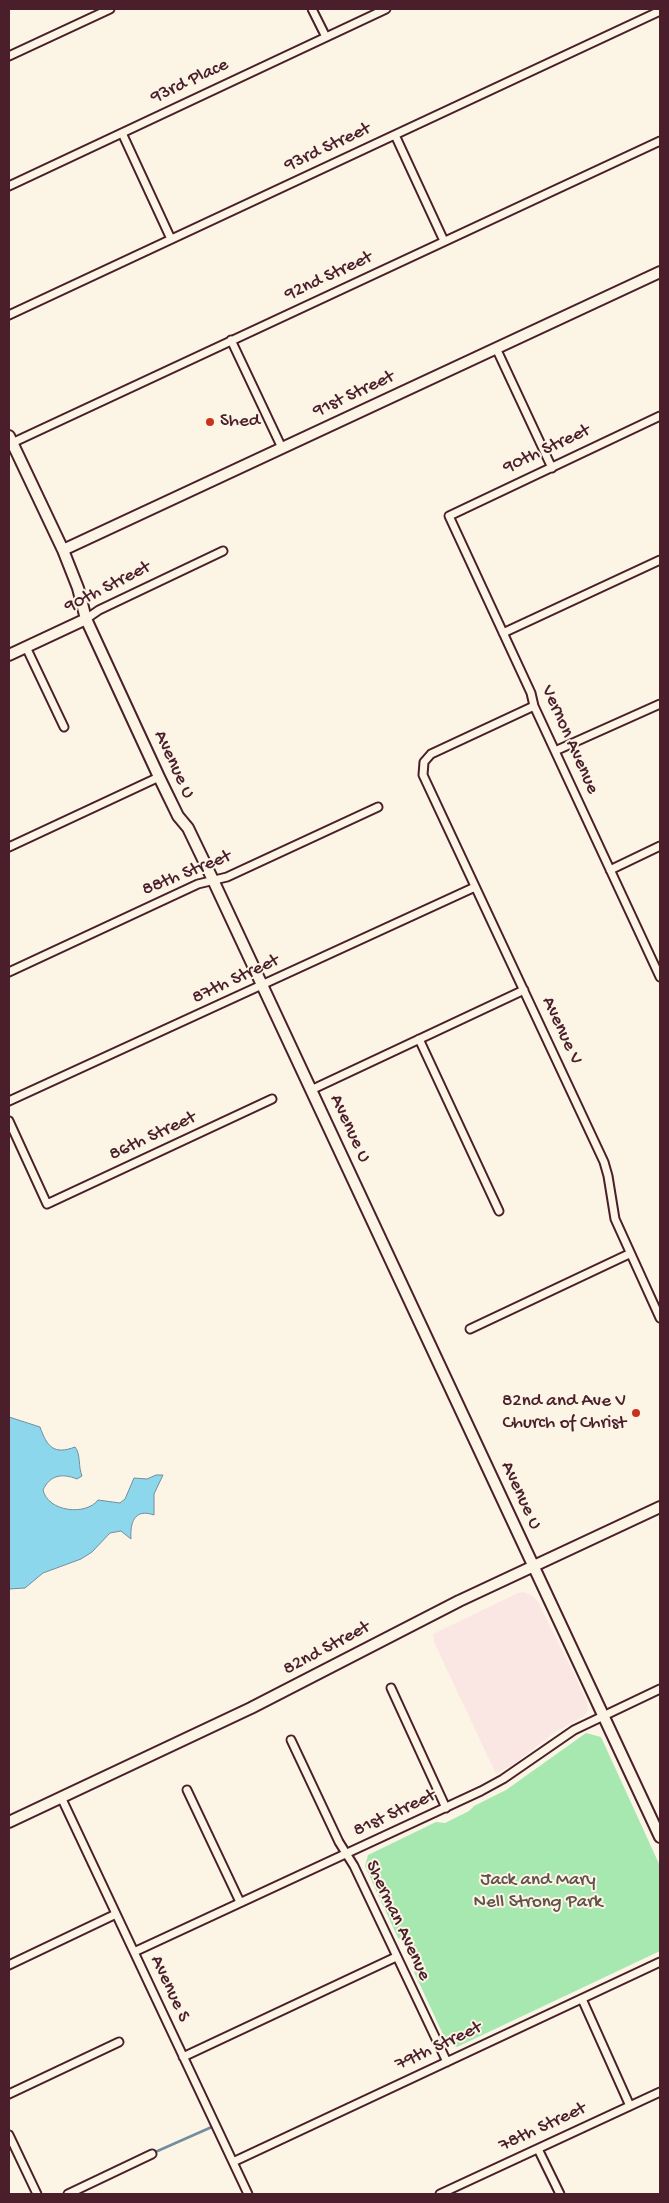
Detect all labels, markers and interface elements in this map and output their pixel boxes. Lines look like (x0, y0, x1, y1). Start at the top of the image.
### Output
street label: 93rd Place (147, 54, 233, 110)
street label: 93rd Street (281, 118, 375, 178)
street label: 92nd Street (282, 247, 376, 307)
street label: 91st Street (310, 366, 398, 424)
place label: Shed (220, 411, 260, 433)
marker: Shed (204, 416, 216, 428)
street label: 90th Street (500, 420, 594, 480)
street label: 90th Street (61, 557, 155, 619)
street label: Vernon Avenue (535, 682, 603, 798)
street label: Avenue U (147, 727, 199, 803)
street label: 88th Street (139, 846, 235, 902)
street label: 87th Street (189, 950, 283, 1010)
street label: Avenue V (535, 993, 587, 1069)
street label: Avenue U (323, 1091, 375, 1167)
street label: 86th Street (106, 1107, 200, 1167)
place label: 82nd and Ave V Church of Christ (502, 1391, 626, 1435)
marker: 82nd and Ave V Church of Christ (630, 1407, 642, 1419)
street label: Avenue U (494, 1458, 546, 1534)
street label: 82nd Street (280, 1617, 374, 1681)
street label: 81st Street (350, 1785, 440, 1843)
street label: Sherman Avenue (359, 1857, 435, 1985)
park label: Jack and Mary Nell Strong Park (474, 1870, 602, 1914)
street label: Avenue S (144, 1952, 194, 2026)
street label: 79th Street (392, 2017, 486, 2077)
street label: 78th Street (496, 2098, 590, 2158)

